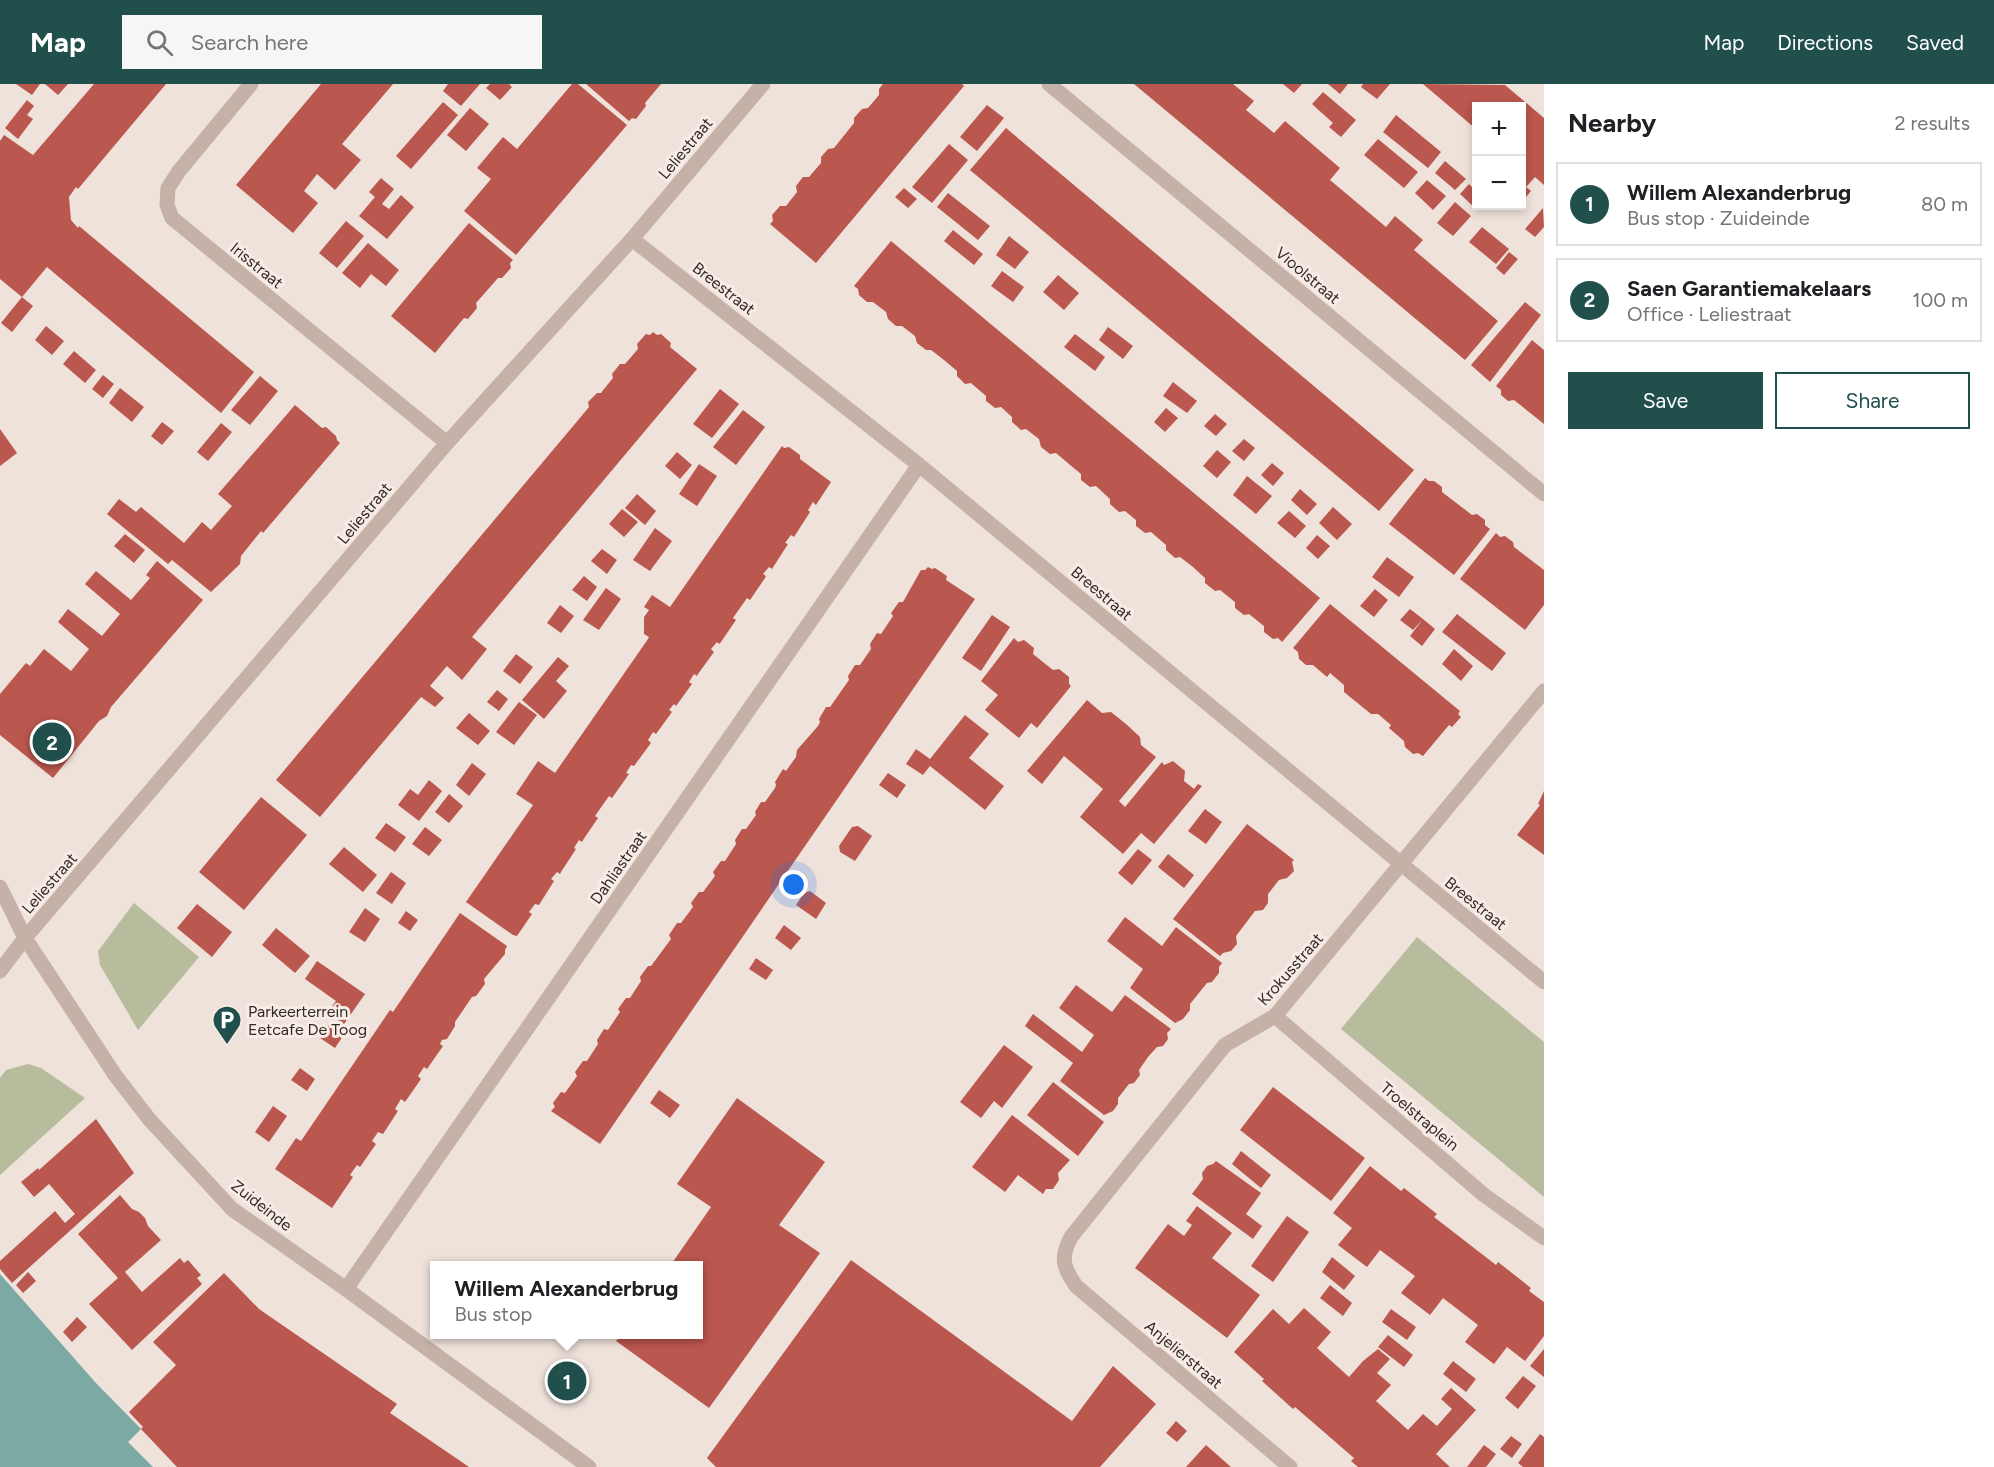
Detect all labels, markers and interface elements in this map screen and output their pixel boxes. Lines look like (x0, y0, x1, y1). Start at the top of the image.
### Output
search box (122, 15, 542, 69)
text: Map (30, 25, 86, 59)
icon: search (143, 26, 176, 59)
text: Search here (191, 29, 308, 56)
text: Map (1703, 30, 1744, 55)
text: Directions (1777, 30, 1873, 55)
text: Saved (1906, 30, 1964, 55)
map controls (1472, 102, 1526, 210)
button: + (1472, 102, 1526, 156)
text: Nearby (1568, 107, 1656, 139)
text: 2 results (1894, 111, 1970, 135)
street label: Leliestraat (654, 114, 717, 183)
button: − (1472, 156, 1526, 210)
text: Willem Alexanderbrug (1627, 179, 1851, 206)
text: 1 (1585, 192, 1594, 216)
text: 80 m (1921, 192, 1968, 216)
text: Bus stop · Zuideinde (1627, 206, 1810, 230)
street label: Irisstraat (227, 238, 287, 292)
street label: Vioolstraat (1272, 243, 1344, 308)
street label: Breestraat (689, 258, 759, 319)
text: Saen Garantiemakelaars (1627, 275, 1871, 302)
text: 2 (1584, 288, 1595, 312)
text: 100 m (1912, 288, 1968, 312)
text: Office · Leliestraat (1627, 302, 1792, 326)
button: Save (1568, 372, 1763, 429)
button: Share (1775, 372, 1970, 429)
street label: Leliestraat (333, 479, 396, 548)
street label: Breestraat (1067, 562, 1136, 624)
pin: 2 (32, 720, 72, 764)
street label: Dahliastraat (586, 827, 651, 907)
street label: Leliestraat (18, 849, 81, 918)
your location (779, 870, 808, 899)
street label: Breestraat (1441, 873, 1510, 934)
street label: Krokusstraat (1254, 929, 1327, 1009)
place label: Parkeerterrein Eetcafe De Toog (248, 1002, 367, 1039)
parking icon: Parkeerterrein Eetcafe De Toog (211, 1004, 243, 1046)
street label: Troelstraplein (1377, 1078, 1463, 1155)
street label: Zuideinde (228, 1176, 296, 1235)
popup (430, 1261, 703, 1339)
text: Willem Alexanderbrug (454, 1275, 679, 1302)
text: Bus stop (454, 1302, 532, 1326)
street label: Anjelierstraat (1141, 1316, 1226, 1392)
pin: 1 (548, 1358, 586, 1404)

